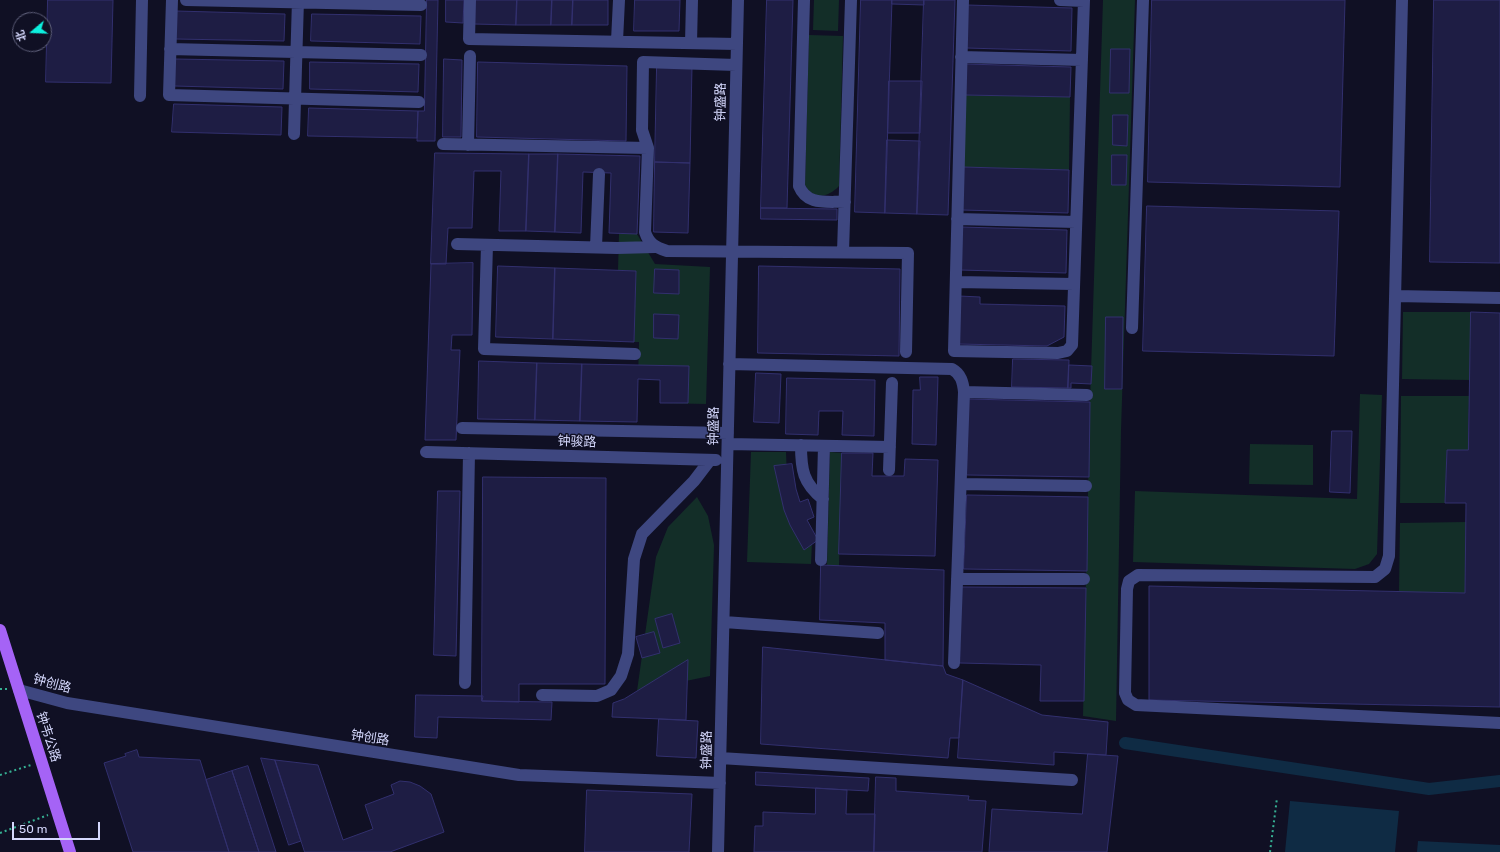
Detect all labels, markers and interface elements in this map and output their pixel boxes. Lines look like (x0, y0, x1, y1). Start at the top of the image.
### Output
north arrow (12, 12, 52, 52)
text: 北 (13, 28, 29, 43)
street label: 钟盛路 (713, 82, 729, 122)
street label: 钟盛路 (706, 406, 722, 446)
street label: 钟骏路 (557, 434, 597, 450)
street label: 钟创路 (31, 671, 73, 697)
street label: 钟韦公路 (33, 710, 63, 764)
street label: 钟创路 (350, 727, 390, 749)
street label: 钟盛路 (699, 730, 715, 770)
scale bar (14, 814, 102, 840)
text: 50 m (19, 822, 47, 836)

